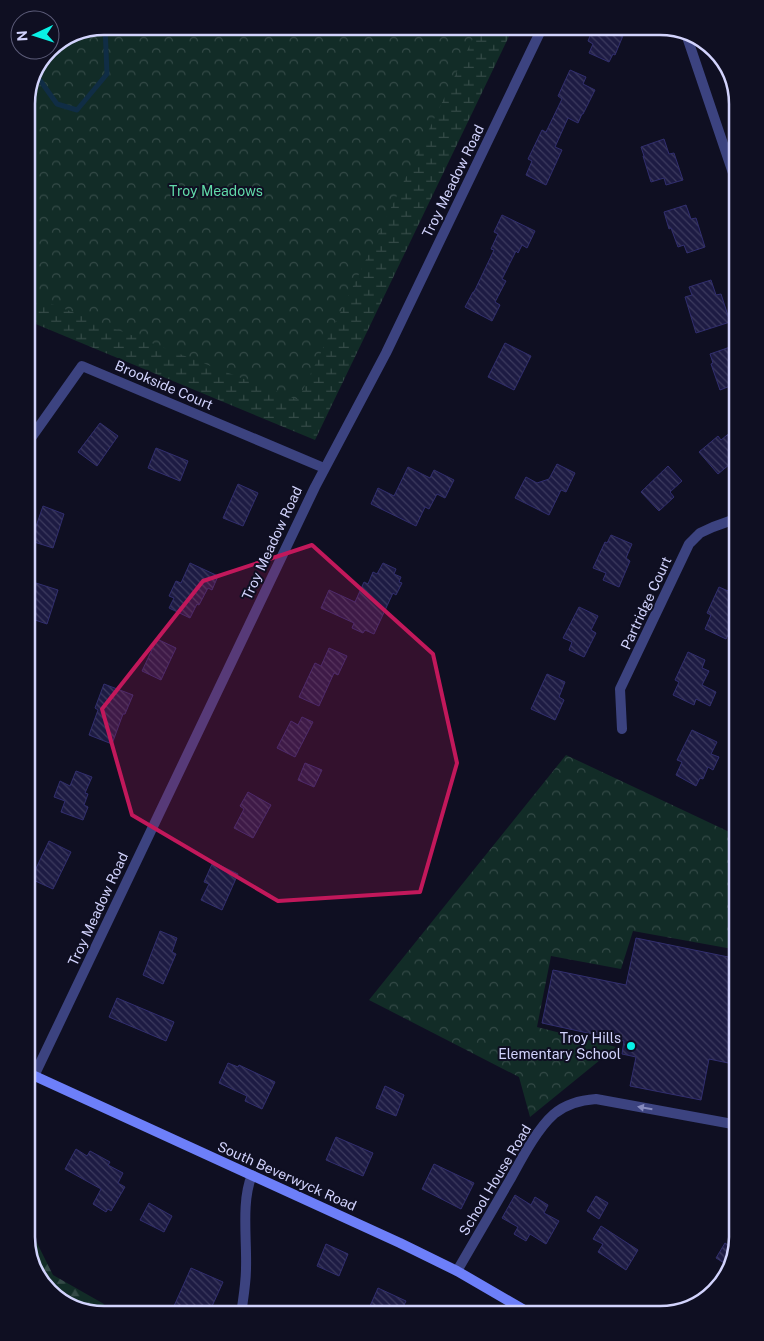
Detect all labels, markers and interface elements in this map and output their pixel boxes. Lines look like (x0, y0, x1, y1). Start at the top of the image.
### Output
north arrow (10, 10, 60, 60)
text: N (14, 30, 30, 42)
street label: Troy Meadow Road (419, 122, 487, 240)
park label: Troy Meadows (169, 183, 263, 199)
street label: Brookside Court (113, 357, 215, 413)
street label: Troy Meadow Road (239, 484, 305, 602)
street label: Partridge Court (617, 554, 675, 652)
street label: Troy Meadow Road (65, 850, 131, 968)
place label: Troy Hills Elementary School (498, 1030, 621, 1062)
marker: Troy Hills Elementary School (625, 1040, 637, 1052)
one-way arrow (637, 1103, 653, 1111)
street label: School House Road (456, 1122, 534, 1238)
street label: South Beverwyck Road (215, 1138, 359, 1214)

